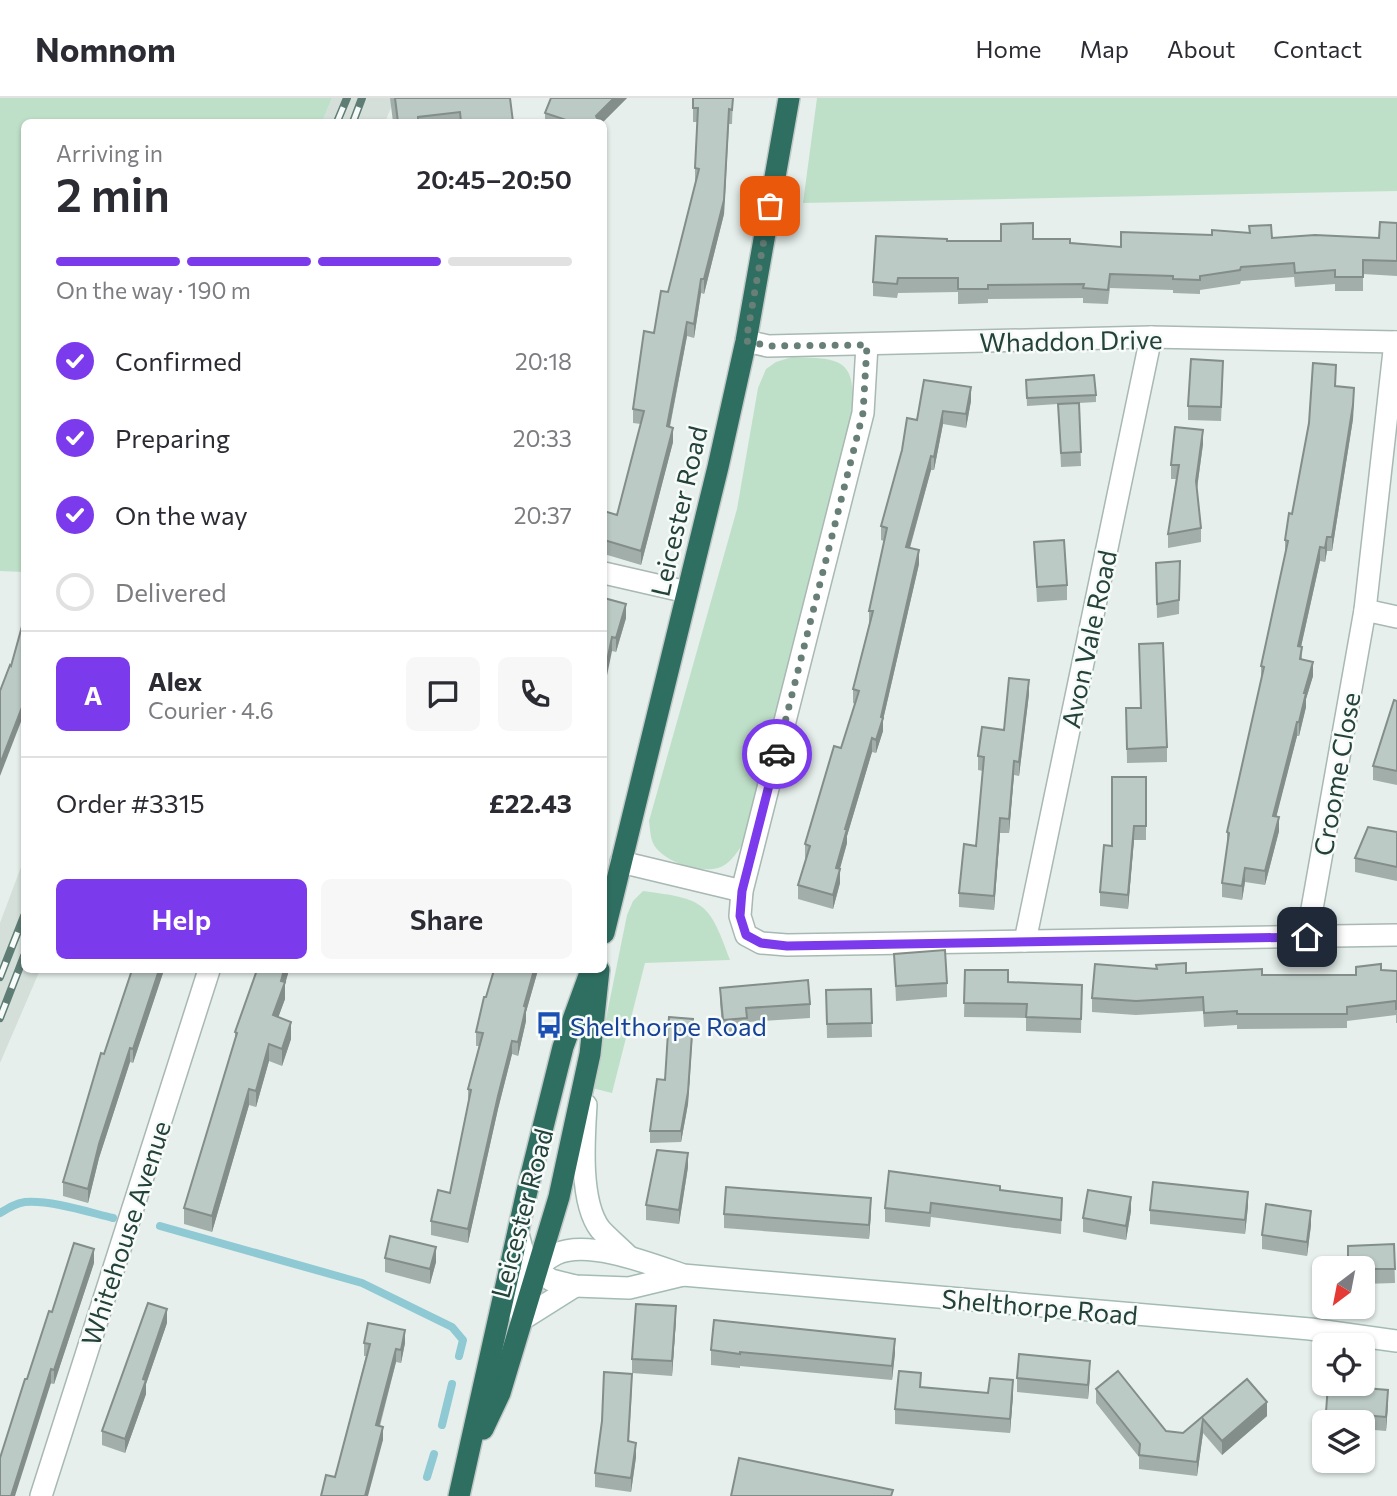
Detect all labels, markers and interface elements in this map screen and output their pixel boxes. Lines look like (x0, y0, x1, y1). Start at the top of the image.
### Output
text: Nomnom (35, 28, 176, 69)
text: Home (976, 34, 1042, 63)
text: Map (1080, 34, 1129, 63)
text: About (1167, 34, 1235, 63)
text: Contact (1273, 34, 1362, 63)
text: Arriving in (56, 139, 163, 167)
text: 20:45–20:50 (416, 163, 572, 194)
text: 2 min (56, 165, 170, 221)
pin (740, 176, 800, 236)
icon: bag (751, 187, 789, 225)
text: On the way · 190 m (56, 276, 251, 304)
street label: Whaddon Drive (979, 323, 1163, 357)
icon: check (56, 342, 94, 380)
text: Confirmed (115, 345, 242, 376)
text: 20:18 (515, 347, 572, 375)
icon: check (56, 419, 94, 457)
text: Preparing (115, 422, 230, 453)
street label: Leicester Road (643, 423, 713, 599)
text: 20:33 (513, 424, 572, 452)
icon: check (56, 496, 94, 534)
text: On the way (115, 499, 248, 530)
text: 20:37 (514, 501, 572, 529)
street label: Avon Vale Road (1054, 547, 1122, 731)
text: Delivered (115, 576, 226, 607)
button: chat (406, 657, 480, 731)
button: phone (498, 657, 572, 731)
text: Alex (148, 665, 202, 696)
text: A (84, 679, 102, 710)
street label: Croome Close (1306, 690, 1366, 858)
text: Courier · 4.6 (148, 696, 274, 724)
courier (742, 719, 812, 789)
icon: car (758, 735, 796, 773)
text: Order #3315 (56, 787, 205, 818)
text: £22.43 (489, 787, 572, 818)
button: Help (56, 879, 307, 959)
button: Share (321, 879, 572, 959)
pin (1277, 907, 1337, 967)
icon: home (1288, 918, 1326, 956)
bus stop icon: Shelthorpe Road (534, 1010, 564, 1040)
place label: Shelthorpe Road (570, 1010, 767, 1041)
street label: Whitehouse Avenue (74, 1117, 176, 1349)
street label: Leicester Road (484, 1125, 558, 1301)
north arrow (1312, 1256, 1376, 1320)
map controls (1312, 1256, 1375, 1473)
street label: Shelthorpe Road (941, 1282, 1139, 1330)
button: locate (1312, 1333, 1375, 1396)
button: layers (1312, 1410, 1375, 1473)

